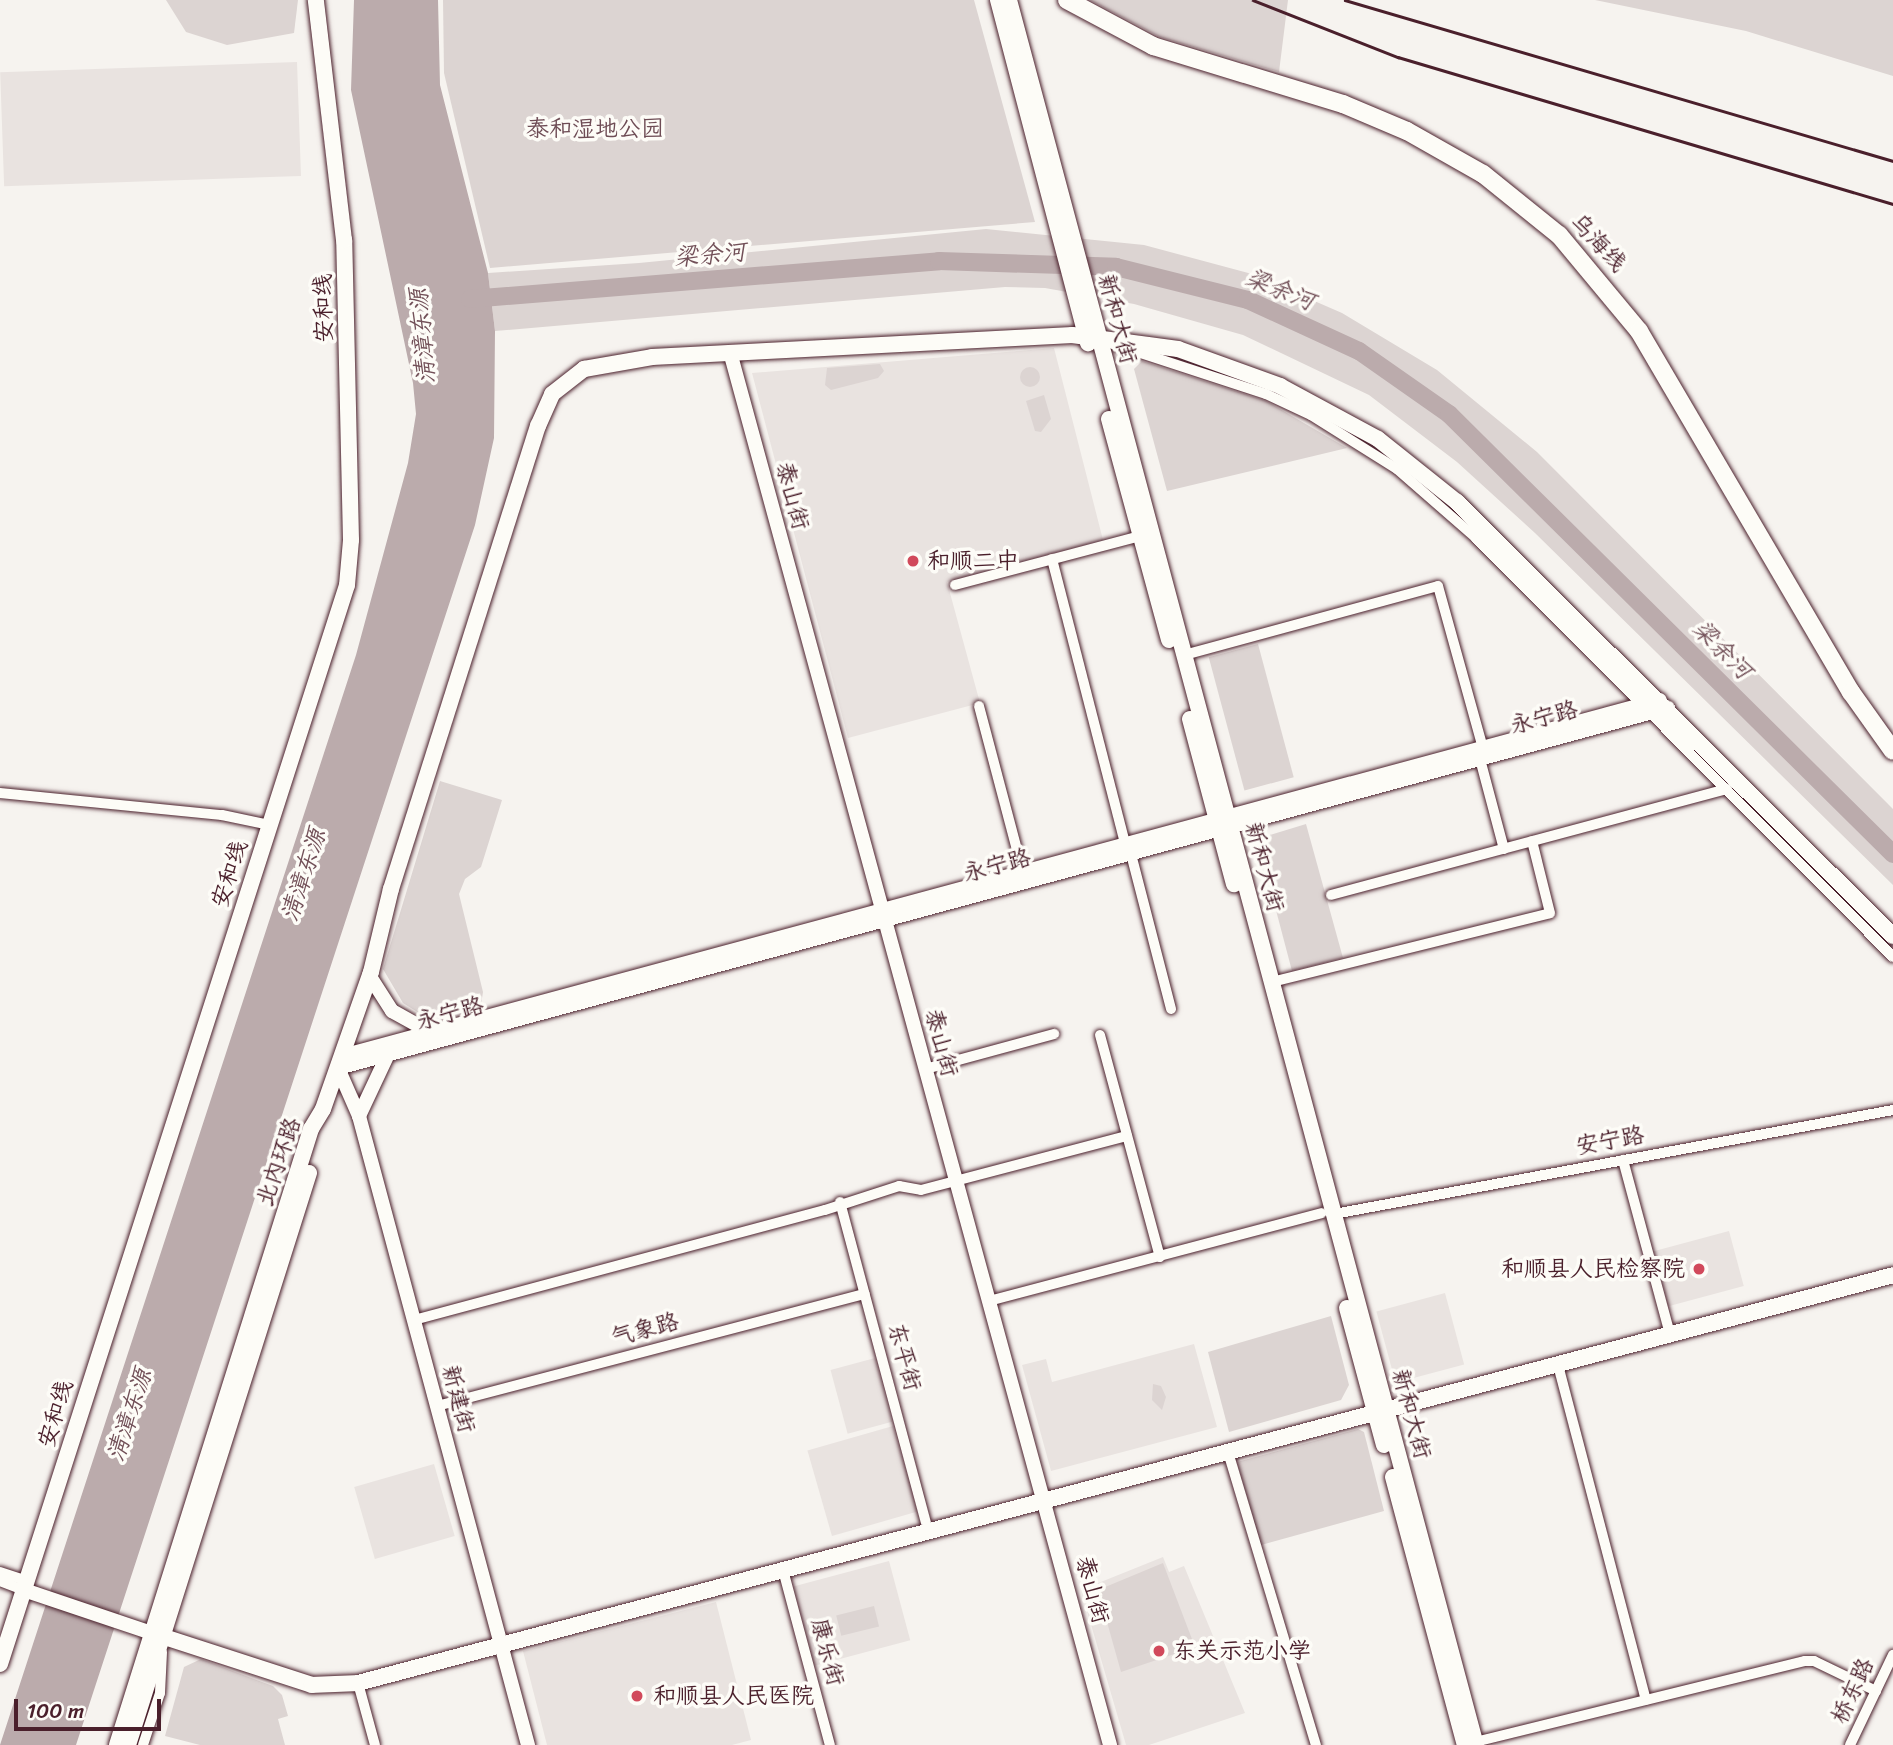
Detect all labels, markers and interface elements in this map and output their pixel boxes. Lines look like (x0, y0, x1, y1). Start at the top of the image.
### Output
park label: 泰和湿地公园 (526, 115, 664, 143)
street label: 乌海线 (1564, 208, 1632, 278)
water label: 梁余河 (673, 238, 747, 272)
water label: 梁余河 (1241, 263, 1319, 317)
street label: 新和大街 (1092, 271, 1142, 367)
street label: 安和线 (310, 273, 338, 343)
water label: 清漳东源 (404, 287, 442, 385)
street label: 泰山街 (770, 459, 814, 533)
place label: 和顺二中 (927, 547, 1019, 575)
marker: 和顺二中 (905, 553, 921, 569)
water label: 梁余河 (1686, 614, 1758, 686)
street label: 永宁路 (1507, 696, 1581, 740)
street label: 新和大街 (1239, 819, 1289, 915)
water label: 清漳东源 (275, 825, 333, 925)
street label: 安和线 (206, 837, 254, 911)
street label: 永宁路 (960, 844, 1034, 888)
street label: 永宁路 (413, 992, 487, 1036)
street label: 泰山街 (919, 1006, 963, 1080)
street label: 北内环路 (251, 1114, 307, 1210)
street label: 安宁路 (1574, 1121, 1646, 1161)
place label: 和顺县人民检察院 (1501, 1255, 1685, 1283)
marker: 和顺县人民检察院 (1691, 1261, 1707, 1277)
street label: 气象路 (608, 1308, 682, 1352)
street label: 东平街 (882, 1320, 926, 1394)
street label: 新建街 (436, 1362, 480, 1436)
water label: 清漳东源 (101, 1365, 159, 1465)
street label: 新和大街 (1386, 1366, 1436, 1462)
street label: 安和线 (33, 1377, 79, 1451)
street label: 泰山街 (1070, 1553, 1114, 1627)
street label: 康乐街 (805, 1615, 849, 1689)
place label: 东关示范小学 (1173, 1637, 1311, 1665)
marker: 东关示范小学 (1151, 1643, 1167, 1659)
street label: 桥东路 (1826, 1654, 1880, 1728)
place label: 和顺县人民医院 (653, 1682, 814, 1710)
scale bar (18, 1686, 164, 1730)
marker: 和顺县人民医院 (627, 1686, 647, 1706)
text: 100 m (27, 1692, 84, 1730)

